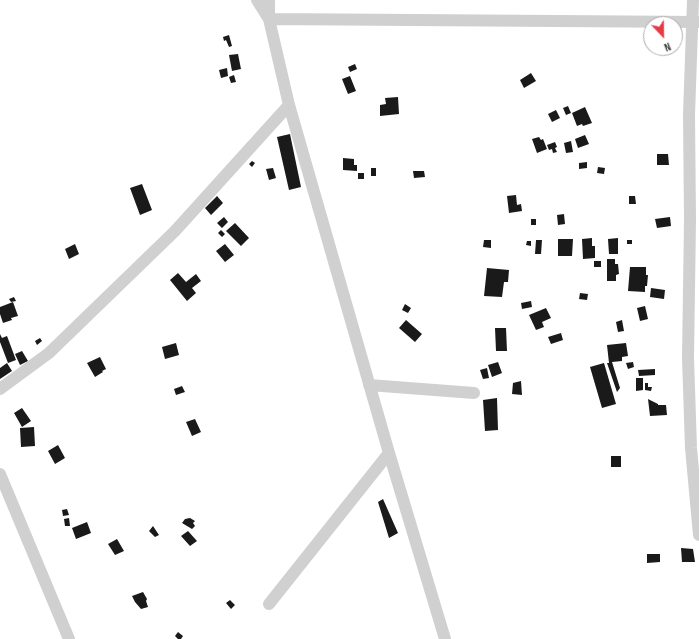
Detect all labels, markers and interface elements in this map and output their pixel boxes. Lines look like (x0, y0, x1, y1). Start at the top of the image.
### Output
north arrow (643, 16, 683, 56)
text: N (662, 40, 672, 54)

